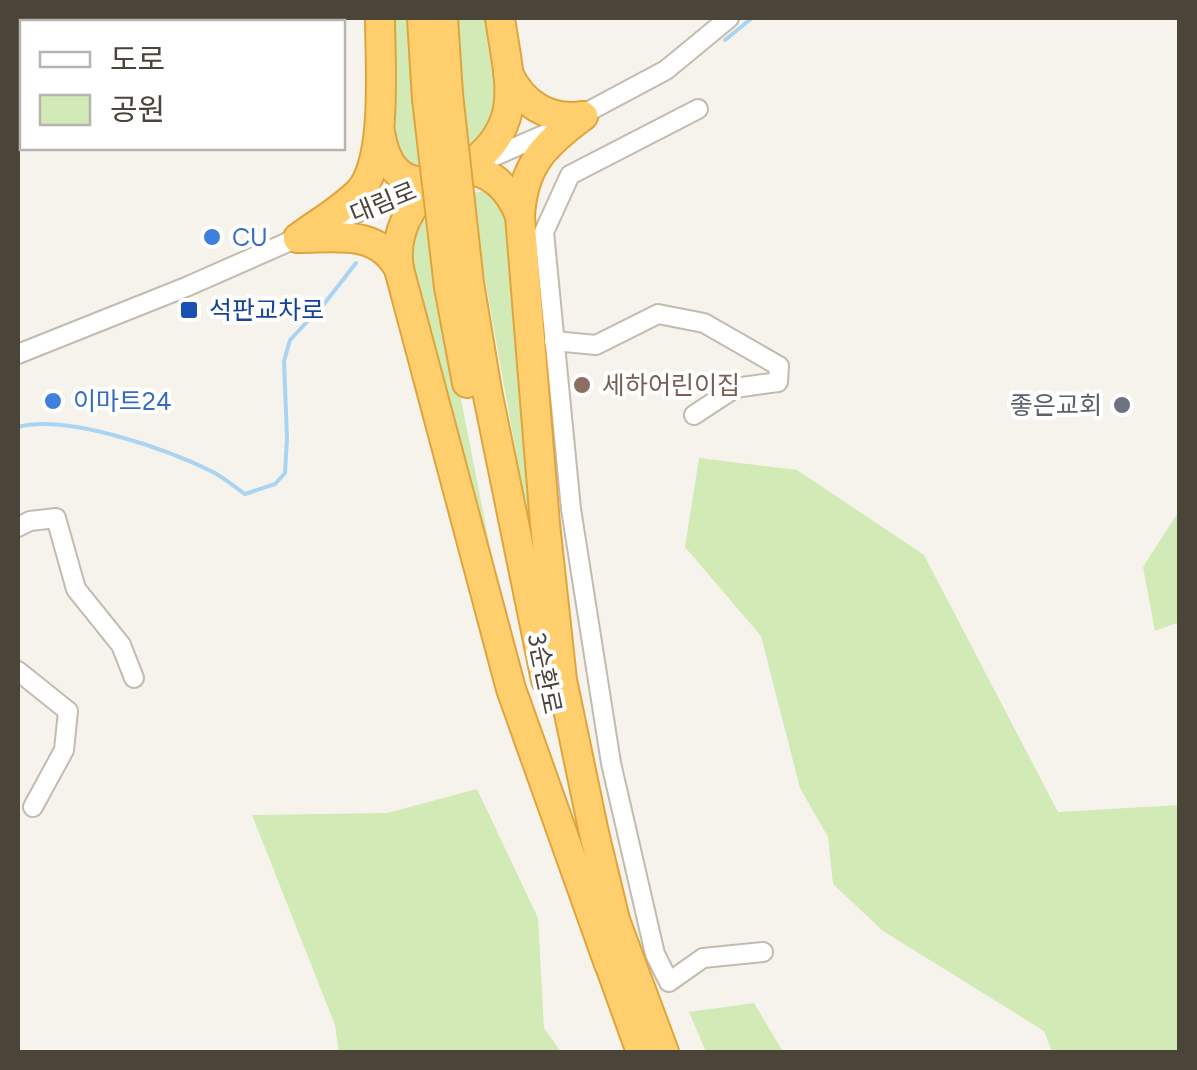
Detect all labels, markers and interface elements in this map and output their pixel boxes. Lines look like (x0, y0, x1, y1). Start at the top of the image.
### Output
legend (20, 20, 345, 150)
text: 도로 (110, 41, 165, 78)
text: 공원 (110, 91, 165, 128)
street label: 대림로 (345, 175, 421, 229)
place label: CU (232, 222, 268, 252)
marker: CU (201, 226, 223, 248)
place label: 석판교차로 (209, 295, 324, 325)
marker: 석판교차로 (178, 299, 200, 321)
place label: 세하어린이집 (602, 370, 740, 400)
marker: 세하어린이집 (571, 374, 593, 396)
place label: 이마트24 (73, 386, 172, 416)
marker: 이마트24 (42, 390, 64, 412)
place label: 좋은교회 (1010, 390, 1102, 420)
marker: 좋은교회 (1111, 394, 1133, 416)
street label: 3순환로 (522, 629, 568, 717)

